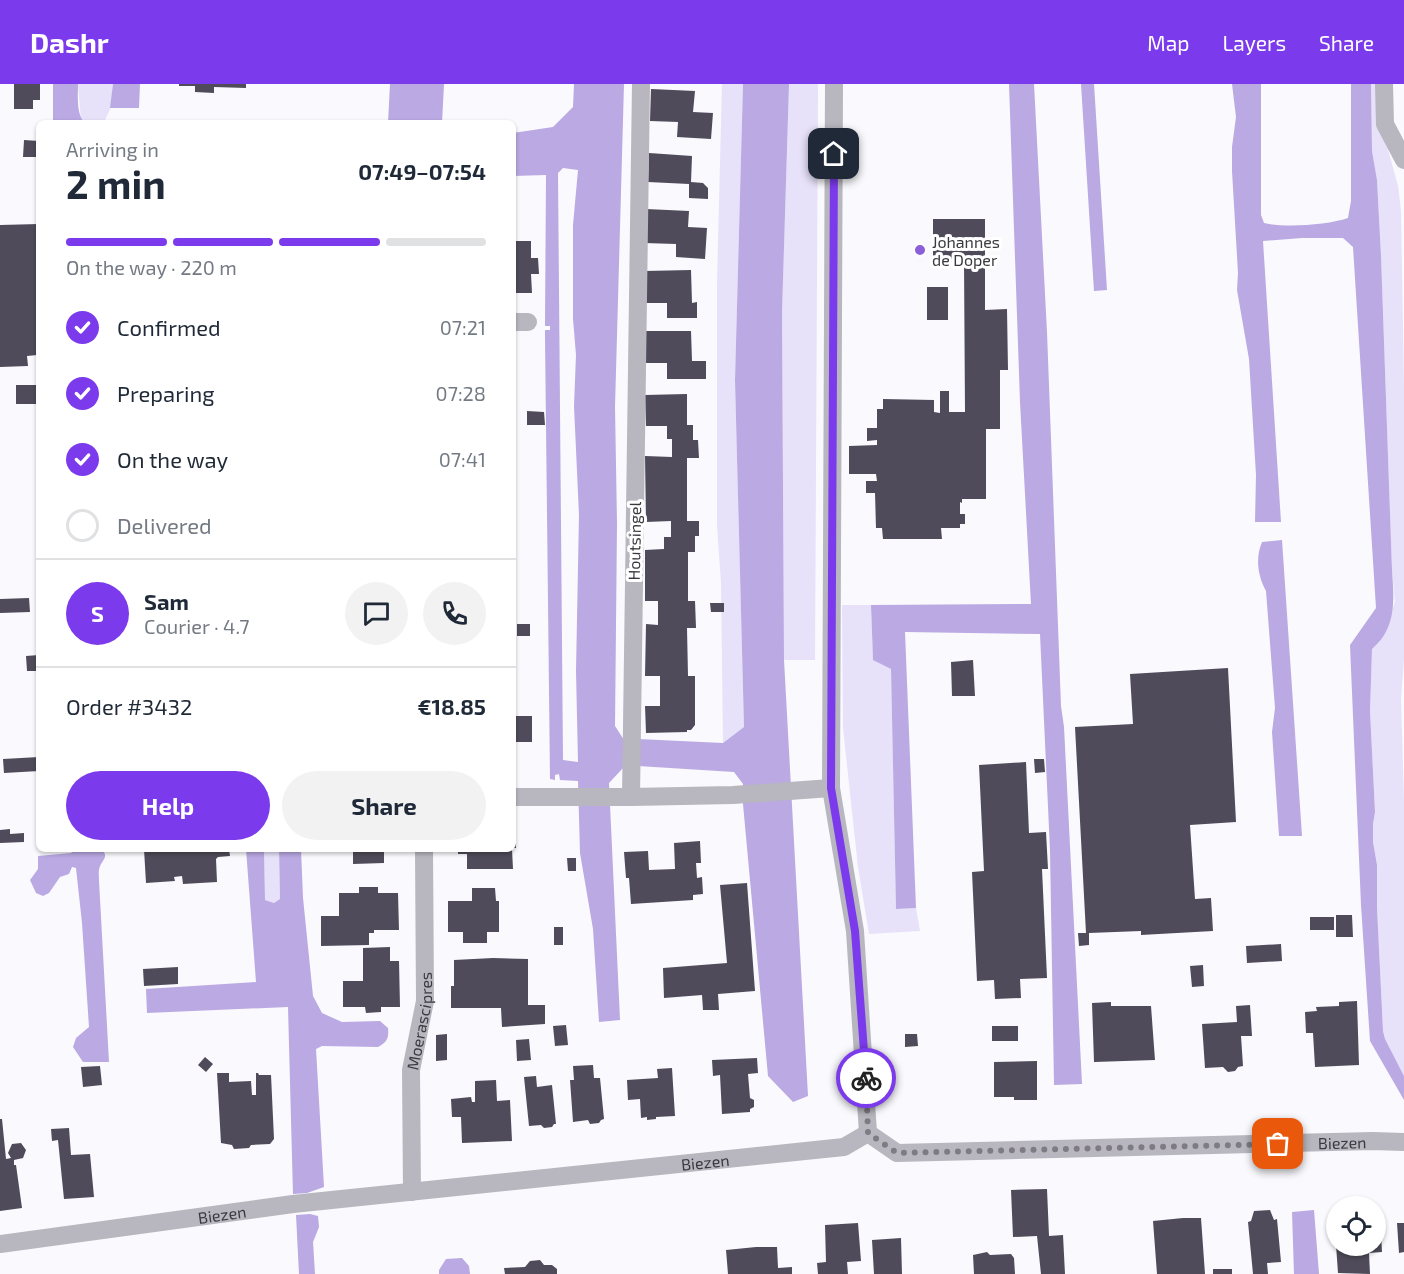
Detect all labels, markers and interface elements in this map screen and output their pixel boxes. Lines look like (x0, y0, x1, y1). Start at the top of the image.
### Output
text: Dashr (30, 25, 109, 59)
text: Map (1147, 30, 1189, 55)
text: Layers (1222, 30, 1286, 55)
text: Share (1319, 30, 1374, 55)
pin (808, 128, 859, 179)
text: Arriving in (66, 137, 159, 161)
icon: home (817, 137, 850, 170)
text: 07:49–07:54 (358, 158, 486, 184)
text: 2 min (66, 160, 166, 207)
place label: Johannes de Doper (932, 232, 1000, 269)
marker: Johannes de Doper (913, 243, 927, 257)
text: On the way · 220 m (66, 255, 237, 279)
icon: check (66, 311, 99, 344)
text: Confirmed (117, 314, 221, 340)
text: 07:21 (440, 315, 486, 339)
icon: check (66, 377, 99, 410)
text: Preparing (117, 380, 215, 406)
text: 07:28 (436, 381, 486, 405)
icon: check (66, 443, 99, 476)
text: On the way (117, 446, 228, 472)
text: 07:41 (439, 447, 486, 471)
street label: Houtsingel (624, 501, 644, 580)
text: Delivered (117, 512, 212, 538)
button: chat (345, 582, 408, 645)
button: phone (423, 582, 486, 645)
text: Sam (144, 588, 189, 614)
text: S (91, 600, 104, 626)
text: Courier · 4.7 (144, 614, 250, 638)
text: Order #3432 (66, 693, 192, 719)
text: €18.85 (417, 693, 486, 719)
button: Help (66, 771, 270, 840)
button: Share (282, 771, 486, 840)
street label: Moerascipres (402, 972, 435, 1071)
courier (836, 1048, 896, 1108)
icon: bike (850, 1062, 883, 1095)
pin (1252, 1118, 1303, 1169)
icon: bag (1261, 1127, 1294, 1160)
street label: Biezen (1318, 1132, 1367, 1152)
street label: Biezen (680, 1149, 730, 1173)
map controls (1326, 1196, 1386, 1256)
button: locate (1326, 1196, 1386, 1256)
street label: Biezen (197, 1201, 247, 1226)

